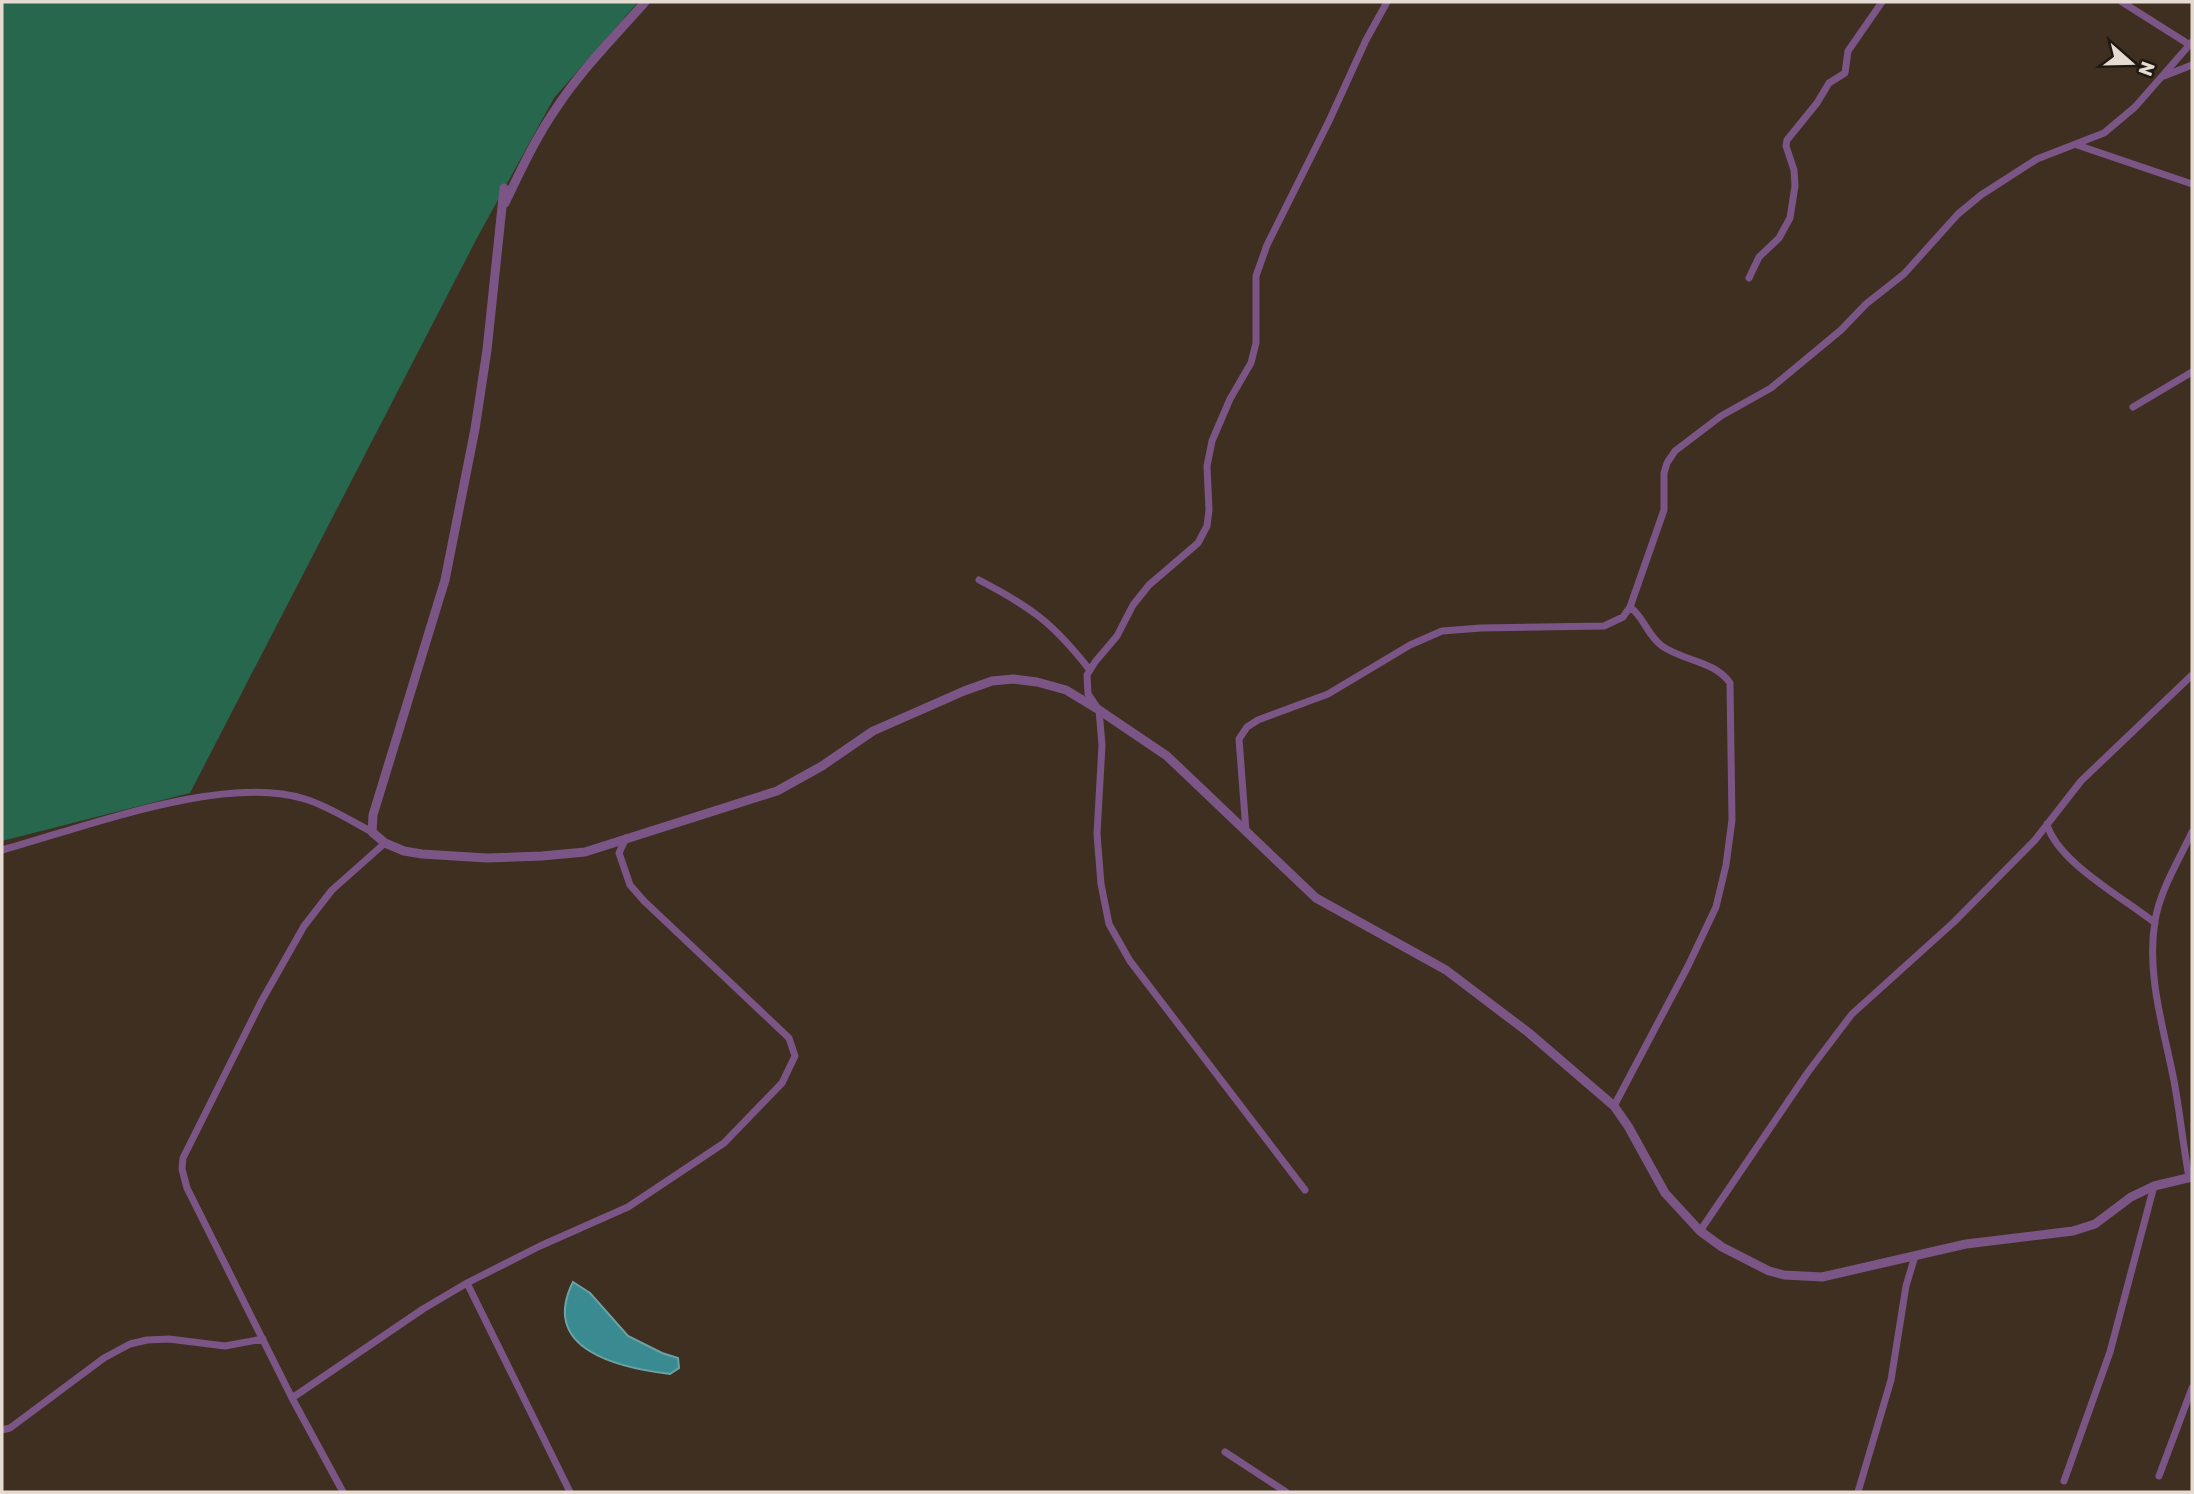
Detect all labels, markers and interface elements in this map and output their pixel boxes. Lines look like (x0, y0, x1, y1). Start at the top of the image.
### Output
north arrow (2096, 28, 2166, 98)
text: N (2133, 58, 2160, 79)

